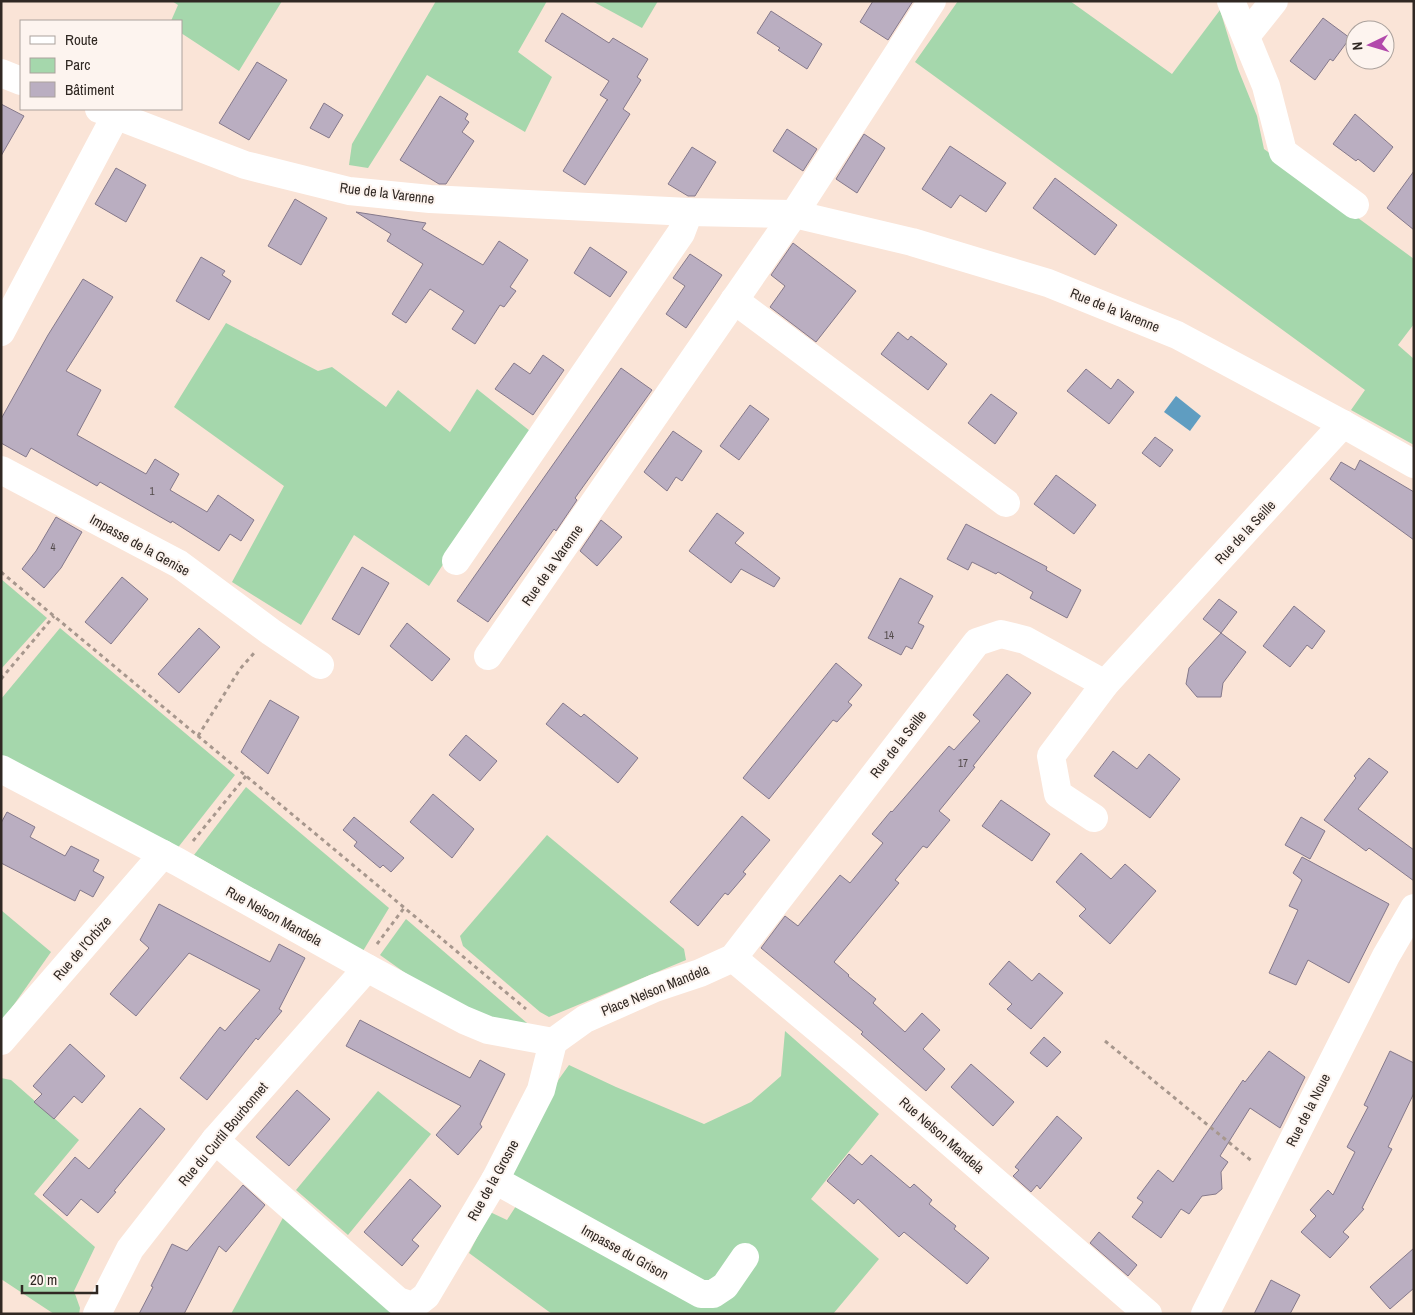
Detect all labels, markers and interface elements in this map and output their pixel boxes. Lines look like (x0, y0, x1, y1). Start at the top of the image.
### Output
legend (20, 20, 182, 110)
north arrow (1345, 20, 1395, 70)
text: Route (65, 29, 98, 50)
text: N (1348, 41, 1366, 51)
text: Parc (65, 54, 90, 75)
text: Bâtiment (65, 79, 115, 100)
street label: Rue de la Varenne (339, 178, 435, 208)
street label: Rue de la Varenne (1068, 284, 1162, 336)
house number: 1 (149, 484, 155, 498)
street label: Rue de la Seille (1211, 496, 1279, 568)
street label: Impasse de la Genise (87, 510, 193, 580)
street label: Rue de la Varenne (517, 521, 587, 609)
house number: 4 (50, 540, 56, 554)
house number: 14 (884, 628, 894, 642)
street label: Rue de la Seille (866, 707, 930, 781)
house number: 17 (958, 756, 968, 770)
street label: Rue Nelson Mandela (223, 882, 326, 950)
street label: Rue de l'Orbize (49, 912, 115, 984)
street label: Place Nelson Mandela (598, 960, 712, 1020)
street label: Rue de la Noue (1282, 1070, 1334, 1150)
street label: Rue du Curtil Bourbonnet (174, 1078, 272, 1190)
street label: Rue Nelson Mandela (896, 1093, 989, 1177)
street label: Rue de la Grosne (463, 1136, 523, 1224)
street label: Impasse du Grison (578, 1221, 672, 1283)
scale bar (22, 1262, 98, 1294)
text: 20 m (30, 1269, 57, 1290)

